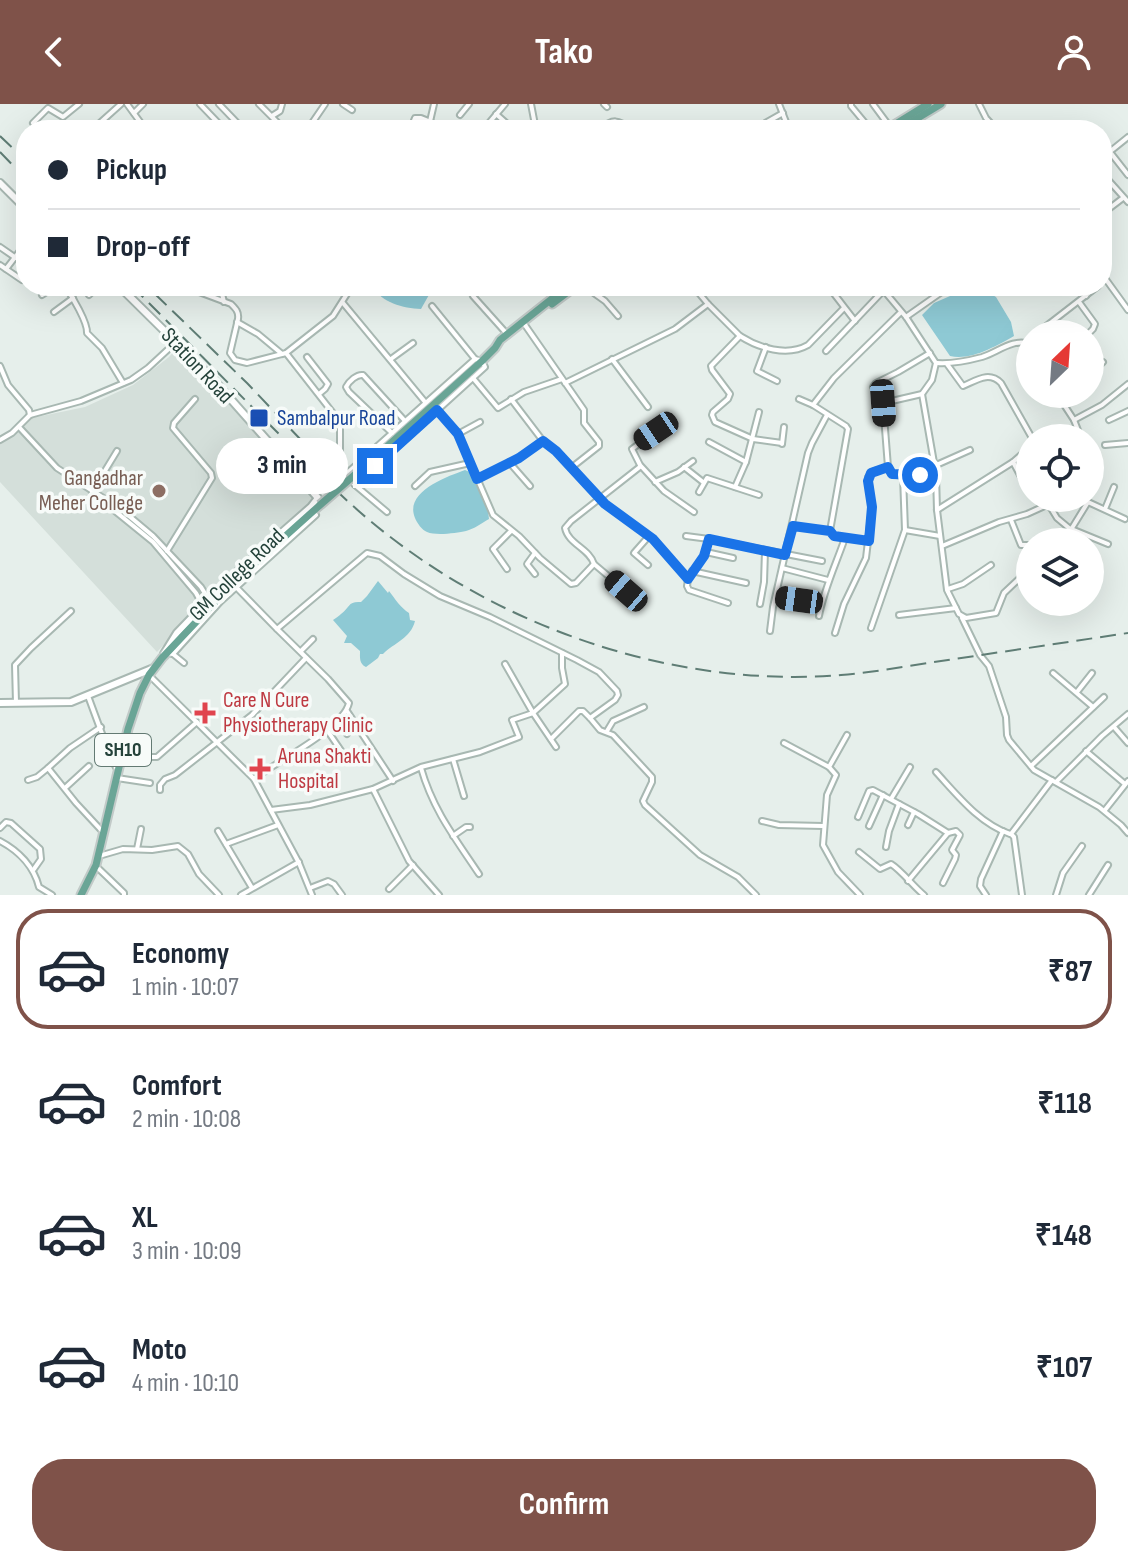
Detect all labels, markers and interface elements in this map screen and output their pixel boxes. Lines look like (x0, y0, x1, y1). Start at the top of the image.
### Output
icon: back (32, 30, 76, 74)
icon: person (1052, 30, 1096, 74)
text: Tako (535, 31, 593, 74)
text: Pickup (96, 152, 167, 188)
text: Drop-off (96, 229, 190, 265)
north arrow (1016, 320, 1104, 408)
map controls (1016, 320, 1104, 616)
street label: Station Road (155, 322, 239, 410)
car (869, 378, 897, 428)
place label: Sambalpur Road (277, 405, 395, 432)
marker: Sambalpur Road (248, 407, 270, 429)
car (629, 408, 683, 454)
button: locate (1016, 424, 1104, 512)
callout: 3 min (215, 438, 347, 494)
route end (357, 448, 393, 484)
text: 3 min (257, 450, 307, 481)
route start (902, 457, 938, 493)
place label: Gangadhar Meher College (39, 465, 143, 517)
marker: Gangadhar Meher College (150, 482, 168, 500)
street label: GM College Road (184, 523, 290, 627)
button: layers (1016, 528, 1104, 616)
car (600, 566, 652, 616)
car (774, 585, 824, 615)
place label: Care N Cure Physiotherapy Clinic (223, 687, 373, 739)
marker: Care N Cure Physiotherapy Clinic (194, 702, 216, 724)
road number: SH10 (95, 734, 151, 766)
place label: Aruna Shakti Hospital (277, 743, 371, 795)
marker: Aruna Shakti Hospital (249, 758, 271, 780)
icon: car (36, 933, 108, 1005)
text: Economy (132, 936, 229, 972)
text: ₹87 (1048, 954, 1092, 990)
text: 1 min · 10:07 (132, 972, 239, 1003)
icon: car (36, 1065, 108, 1137)
text: Comfort (132, 1068, 222, 1104)
text: ₹118 (1037, 1086, 1092, 1122)
text: 2 min · 10:08 (132, 1104, 241, 1135)
icon: car (36, 1197, 108, 1269)
text: XL (132, 1200, 158, 1236)
text: ₹148 (1035, 1218, 1092, 1254)
text: 3 min · 10:09 (132, 1236, 242, 1267)
icon: car (36, 1329, 108, 1401)
text: Moto (132, 1332, 187, 1368)
text: ₹107 (1036, 1350, 1092, 1386)
text: 4 min · 10:10 (132, 1368, 239, 1399)
button: Confirm (32, 1459, 1096, 1551)

